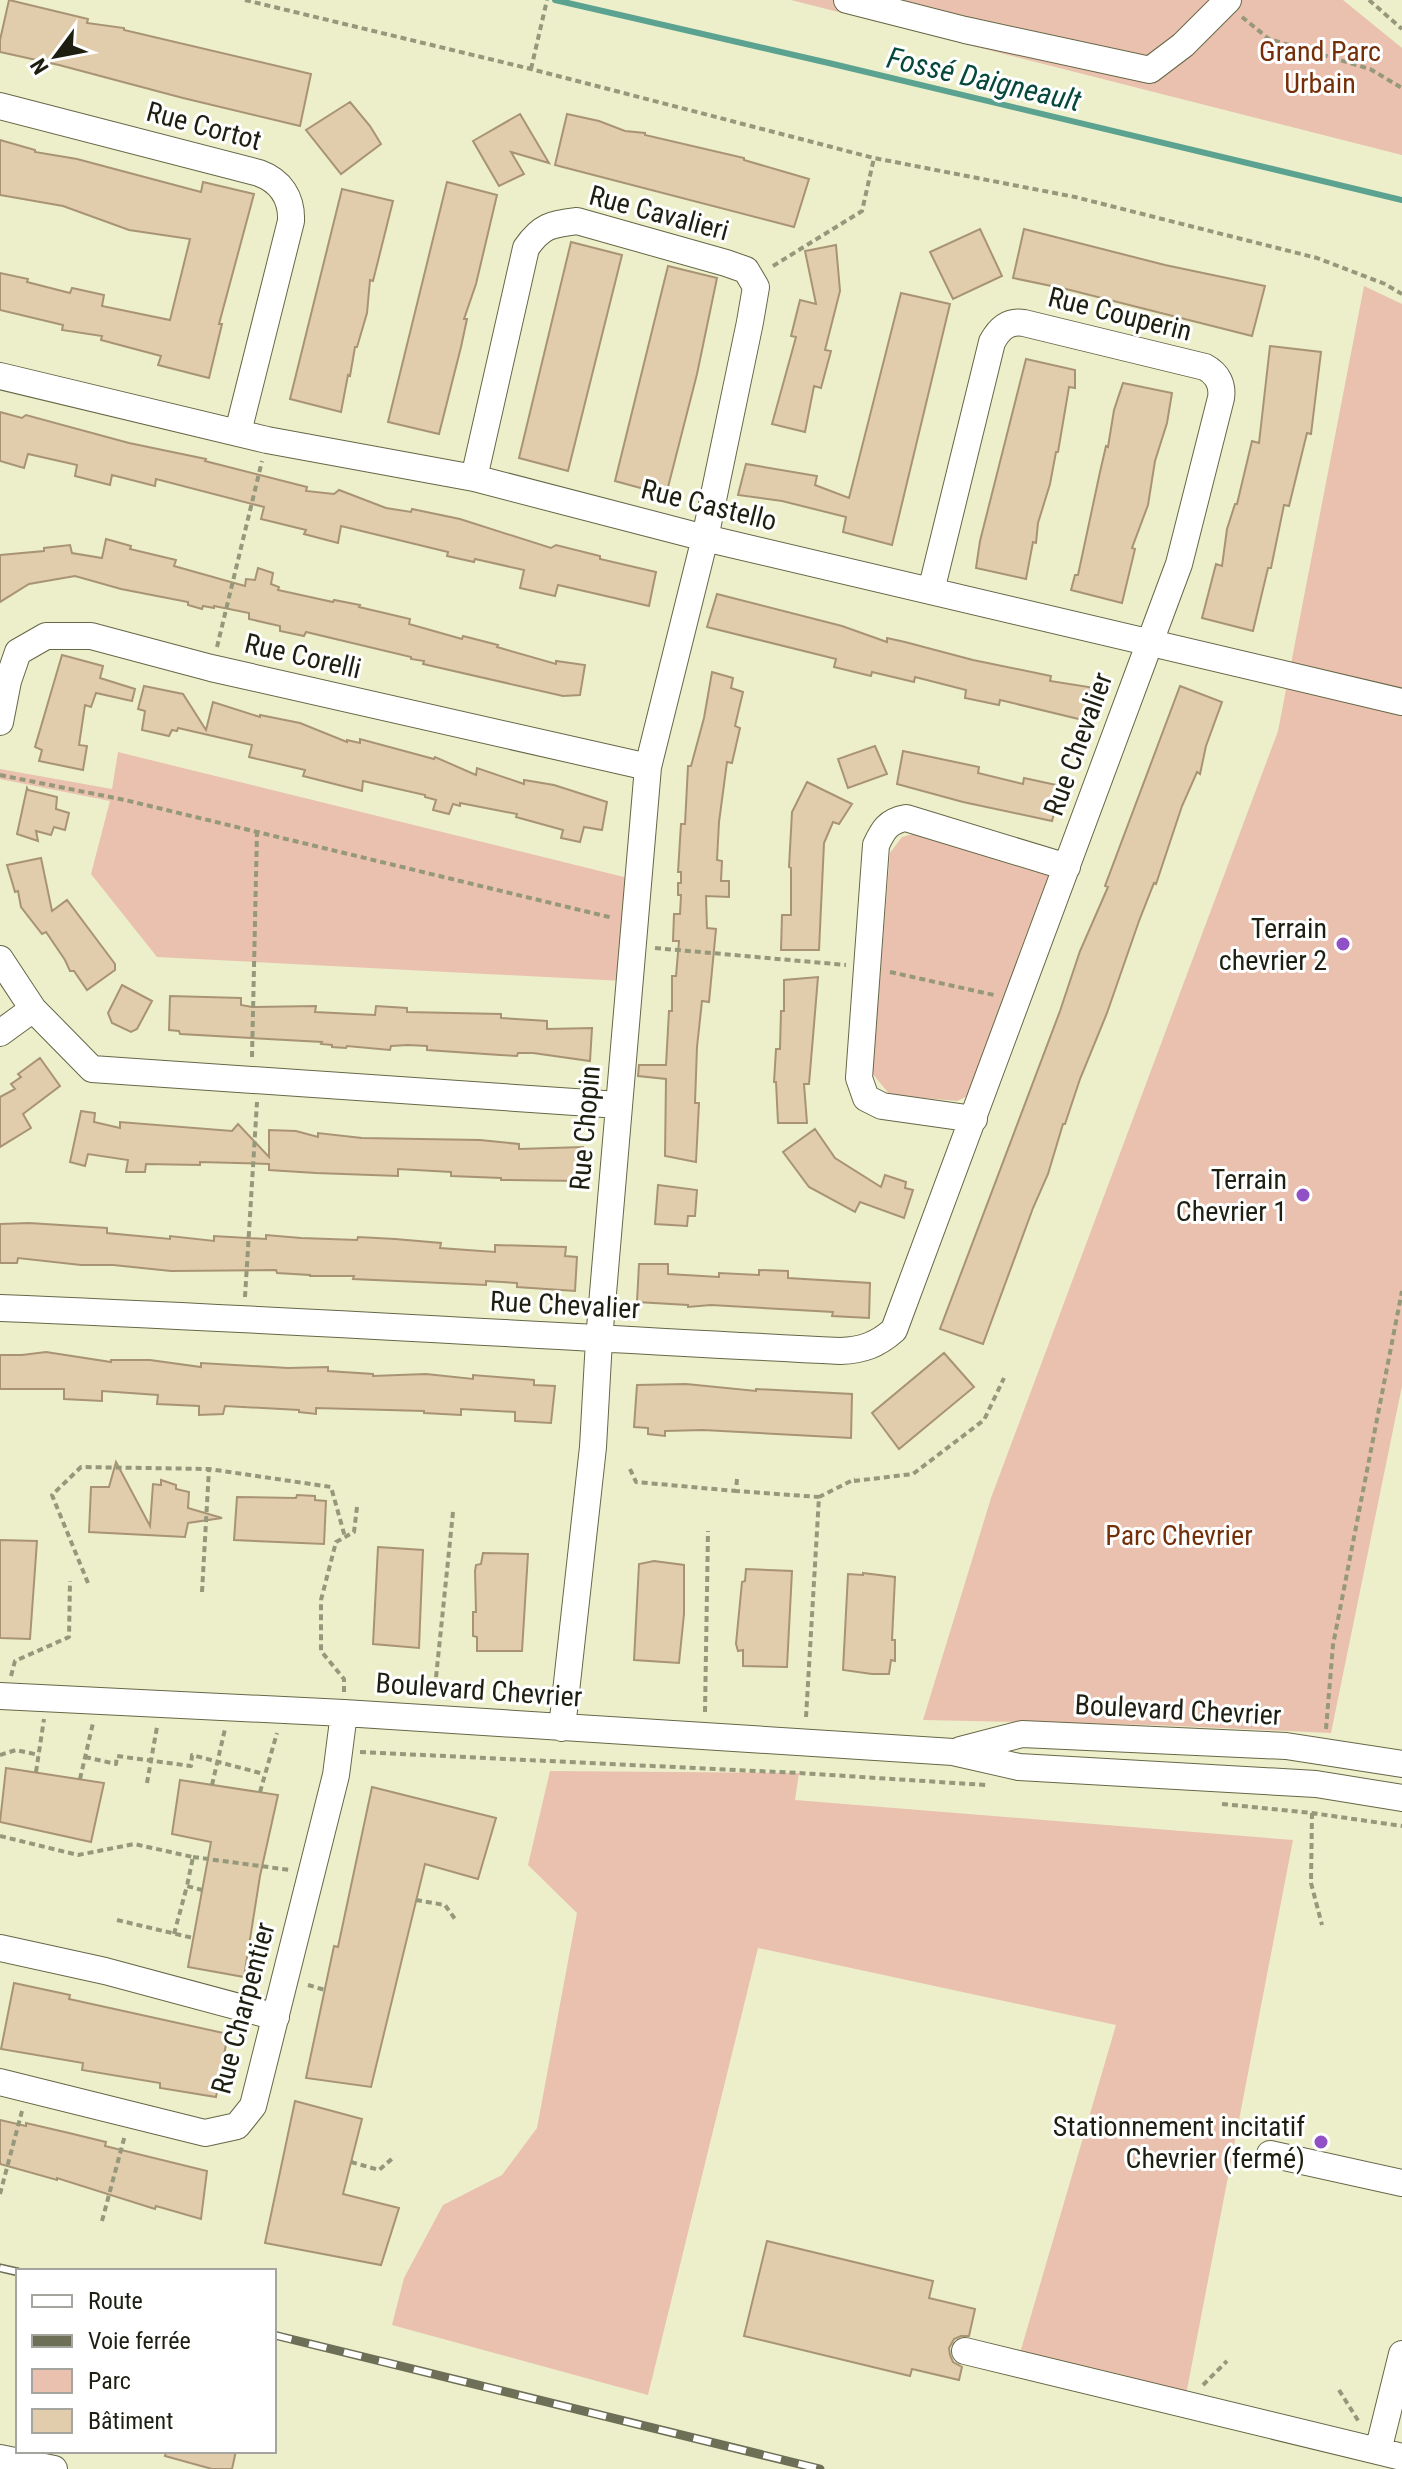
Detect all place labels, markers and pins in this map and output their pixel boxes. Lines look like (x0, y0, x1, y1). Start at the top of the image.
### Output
place label: Terrain chevrier 2 (1219, 912, 1327, 977)
marker: Terrain chevrier 2 (1334, 935, 1352, 953)
place label: Terrain Chevrier 1 (1176, 1163, 1287, 1228)
marker: Terrain Chevrier 1 (1294, 1186, 1312, 1204)
place label: Stationnement incitatif Chevrier (fermé) (1053, 2110, 1305, 2175)
marker: Stationnement incitatif Chevrier (fermé) (1312, 2133, 1330, 2151)

